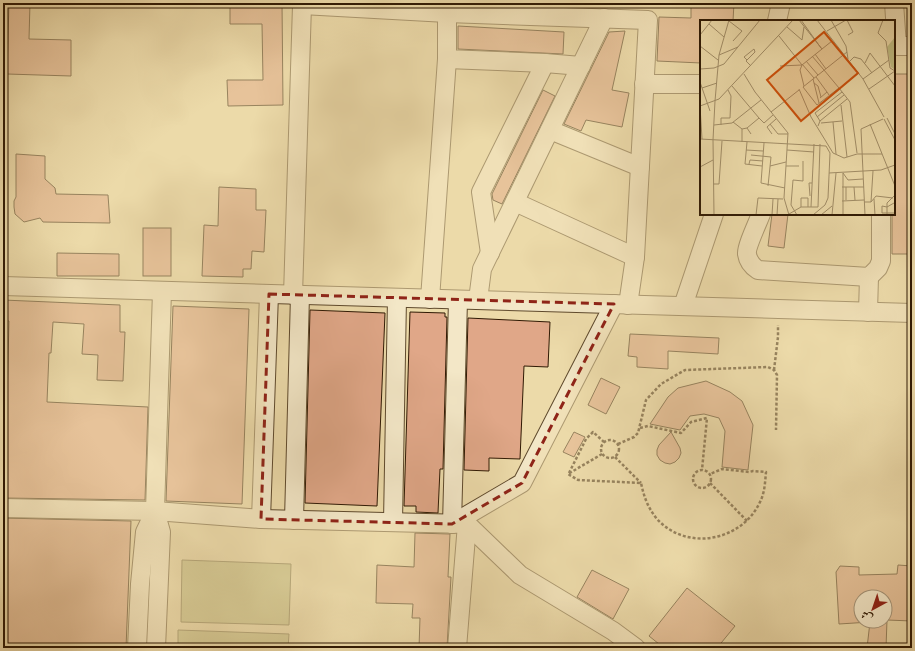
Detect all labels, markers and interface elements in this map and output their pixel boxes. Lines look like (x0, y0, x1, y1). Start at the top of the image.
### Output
inset map (700, 20, 895, 215)
north arrow (853, 589, 893, 629)
text: ش (858, 608, 875, 625)

